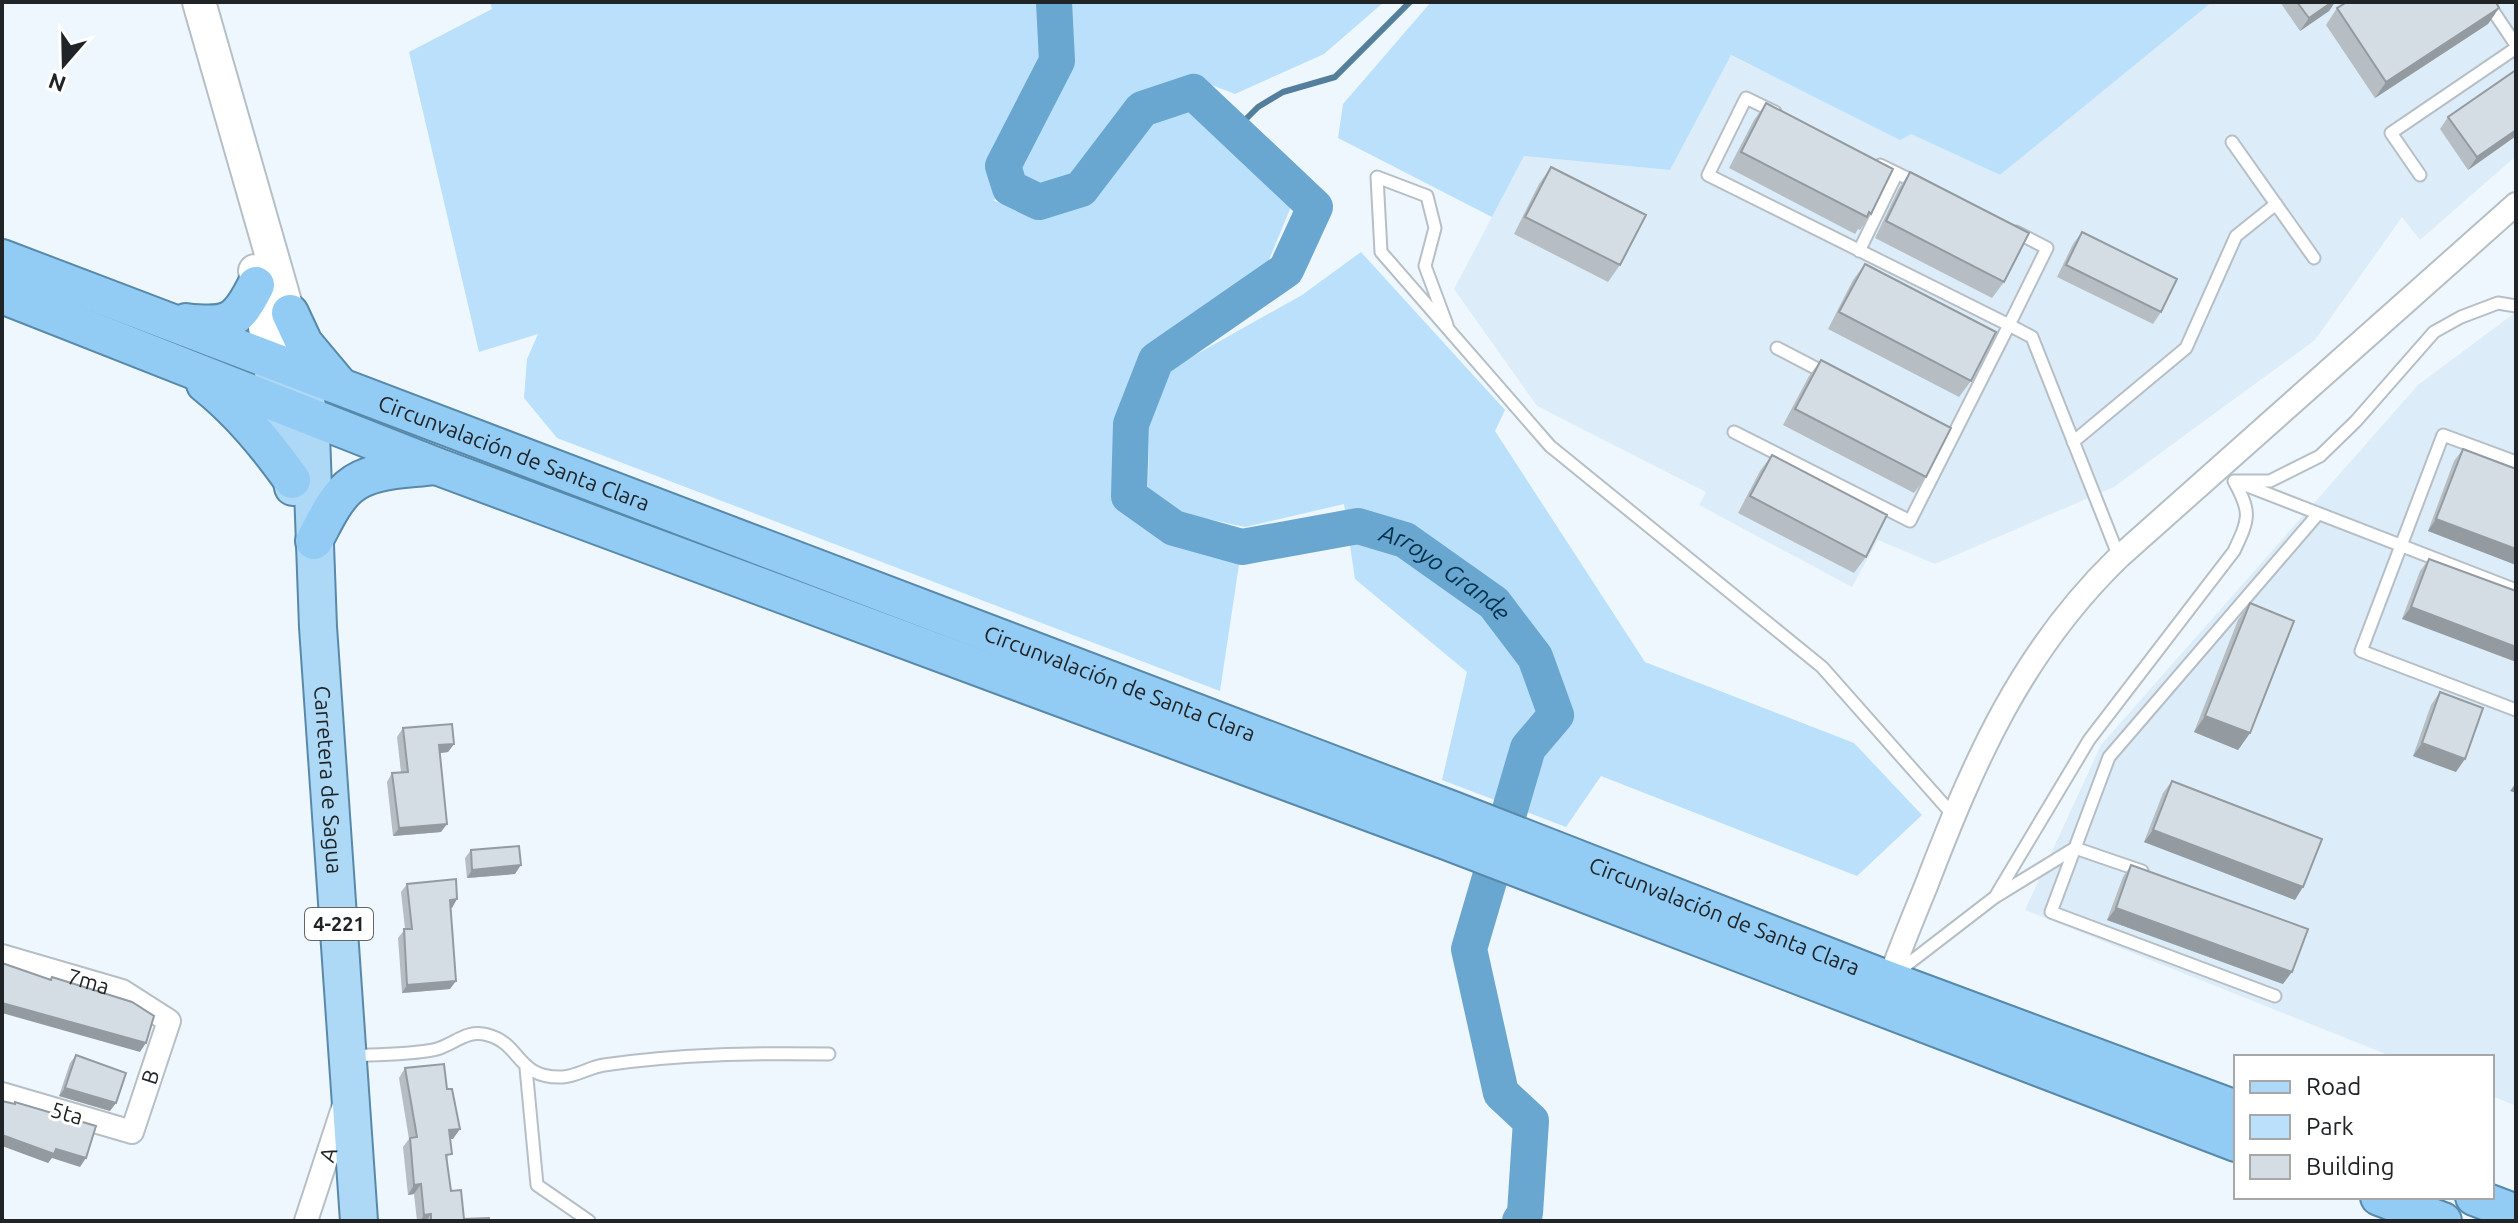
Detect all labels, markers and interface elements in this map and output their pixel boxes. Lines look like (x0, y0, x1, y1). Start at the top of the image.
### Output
north arrow (24, 24, 104, 104)
text: N (45, 69, 69, 98)
street label: Circunvalación de Santa Clara (375, 389, 654, 515)
water label: Arroyo Grande (1376, 519, 1516, 625)
street label: Circunvalación de Santa Clara (981, 620, 1259, 746)
street label: Carretera de Sagua (310, 685, 348, 875)
street label: Circunvalación de Santa Clara (1586, 851, 1864, 979)
road number: 4-221 (305, 908, 373, 940)
street label: 7ma (65, 963, 113, 999)
legend (2234, 1055, 2494, 1199)
street label: B (135, 1066, 164, 1087)
text: Road (2306, 1073, 2361, 1100)
street label: 5ta (48, 1096, 86, 1129)
text: Park (2306, 1113, 2354, 1140)
street label: A (313, 1143, 342, 1165)
text: Building (2306, 1153, 2394, 1180)

